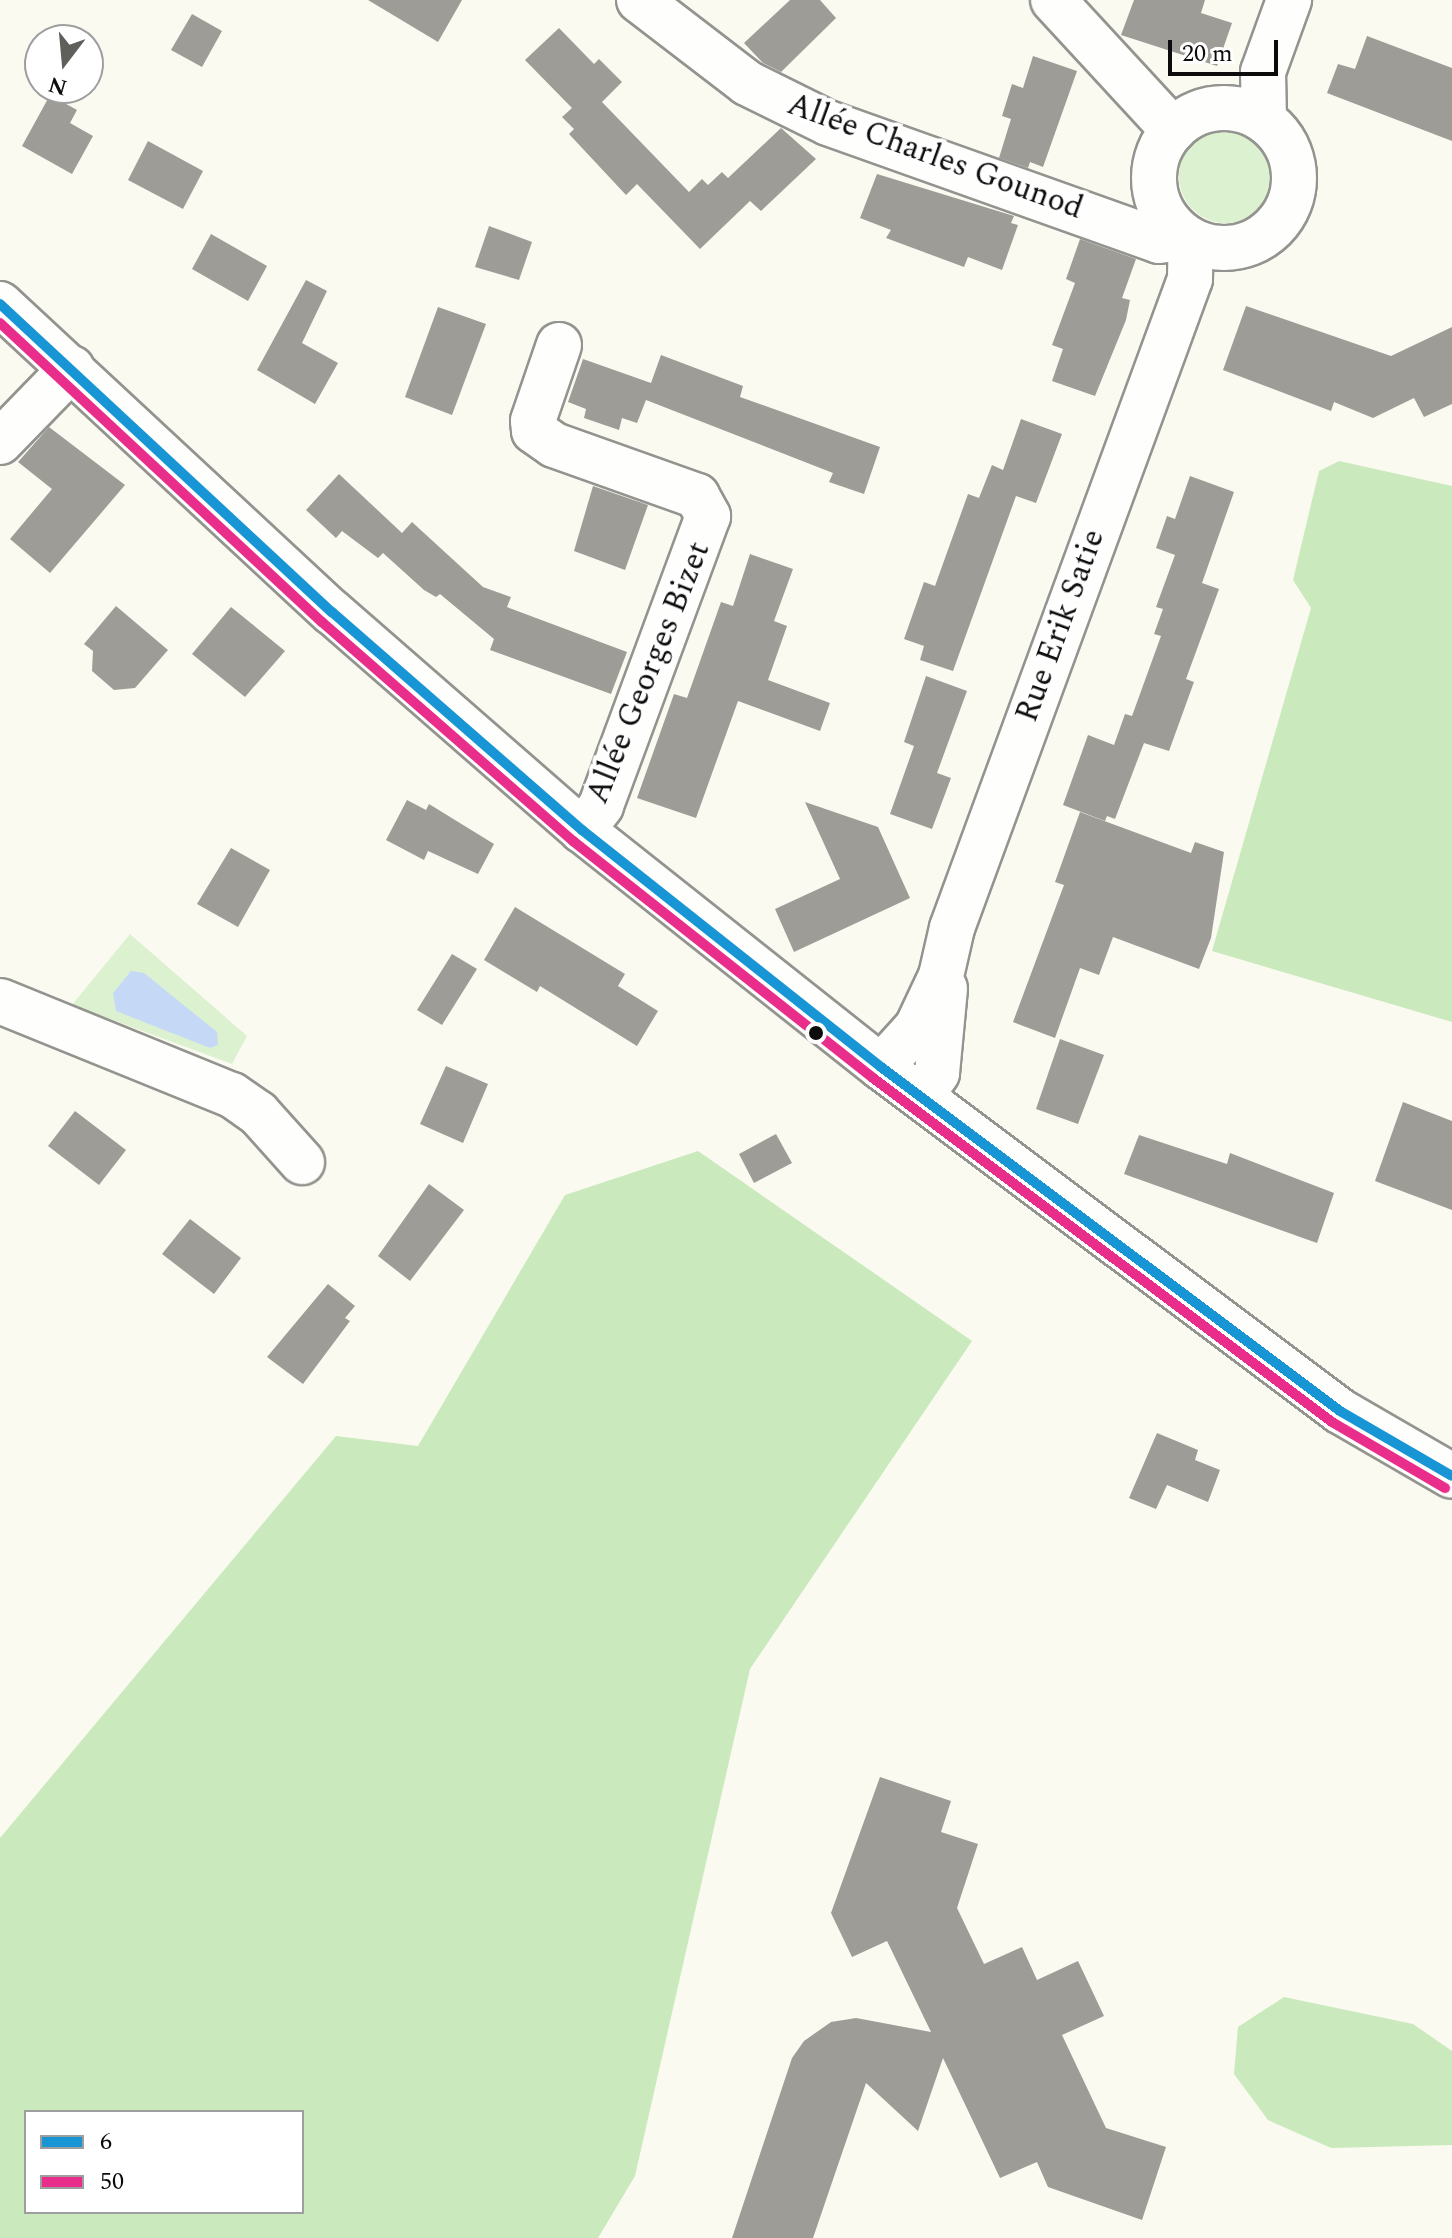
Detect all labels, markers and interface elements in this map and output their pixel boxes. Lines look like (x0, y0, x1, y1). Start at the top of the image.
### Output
north arrow (24, 24, 104, 104)
scale bar (1172, 24, 1282, 74)
text: 20 m (1182, 36, 1233, 72)
text: N (45, 67, 71, 104)
street label: Allée Charles Gounod (782, 86, 1088, 228)
street label: Rue Erik Satie (1008, 524, 1114, 728)
street label: Allée Georges Bizet (579, 536, 719, 810)
unlabelled marker (808, 1025, 824, 1041)
legend (24, 2110, 304, 2214)
text: 6 (100, 2124, 112, 2160)
text: 50 (100, 2164, 124, 2200)

